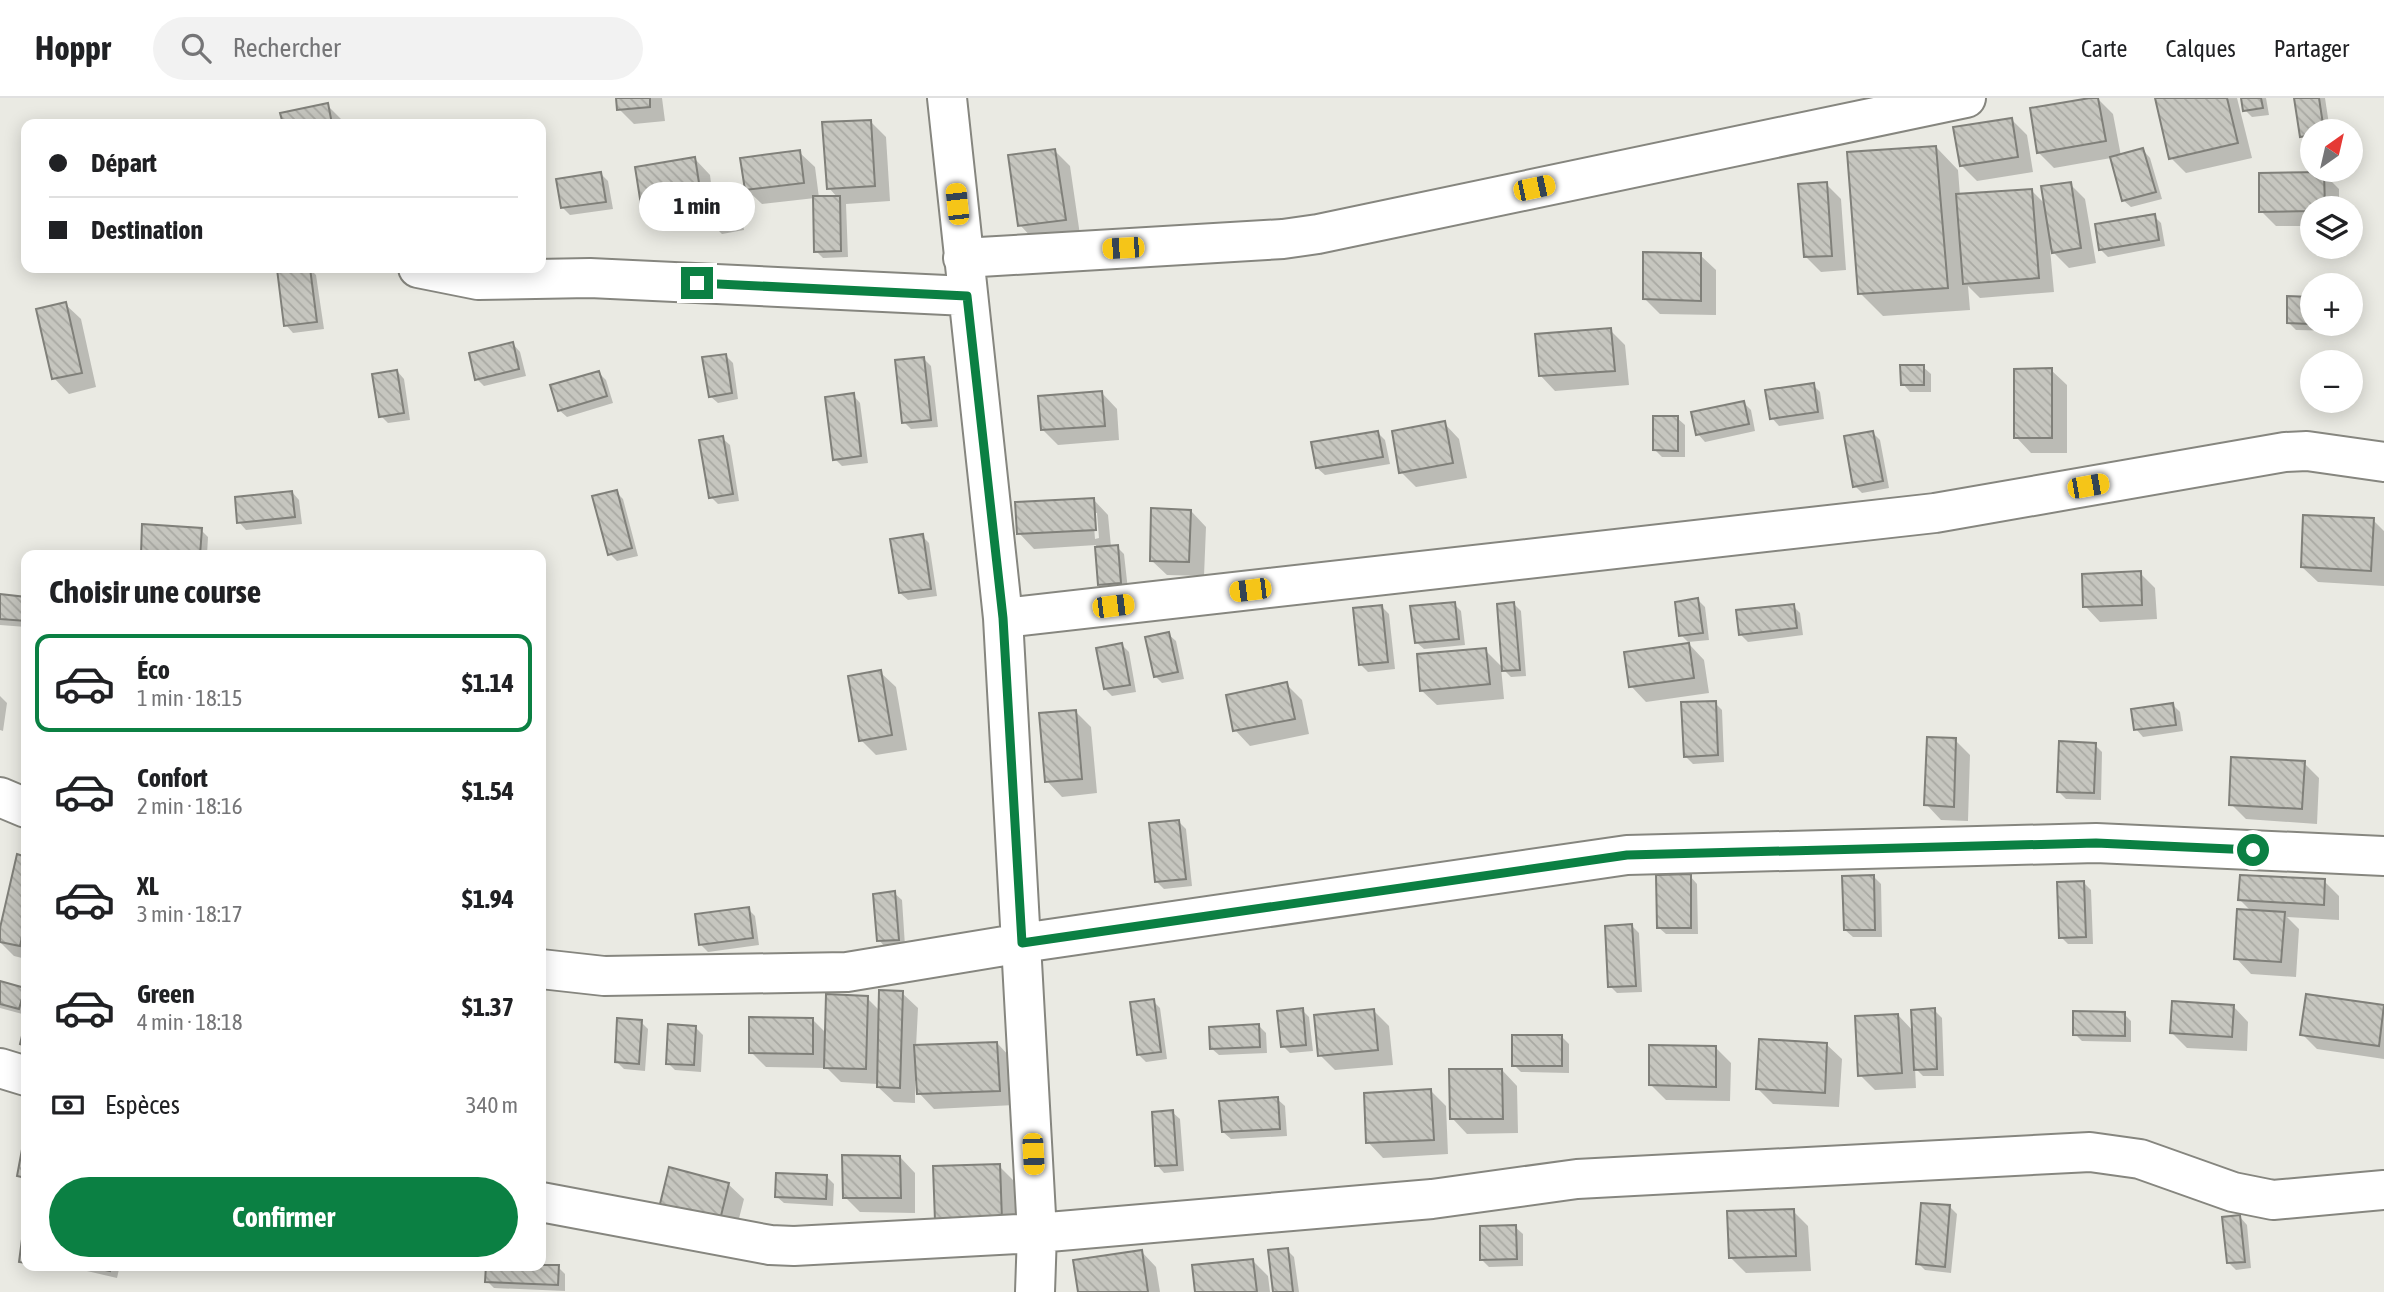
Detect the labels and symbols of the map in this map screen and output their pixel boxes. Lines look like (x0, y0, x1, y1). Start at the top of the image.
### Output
north arrow (2300, 119, 2362, 182)
car (1512, 173, 1557, 203)
callout: 1 min (639, 181, 755, 230)
car (945, 182, 970, 226)
car (1102, 236, 1145, 260)
route end (681, 267, 713, 299)
car (2066, 472, 2111, 500)
car (1228, 577, 1273, 603)
car (1091, 593, 1136, 619)
route start (2237, 834, 2269, 866)
car (1022, 1132, 1045, 1176)

